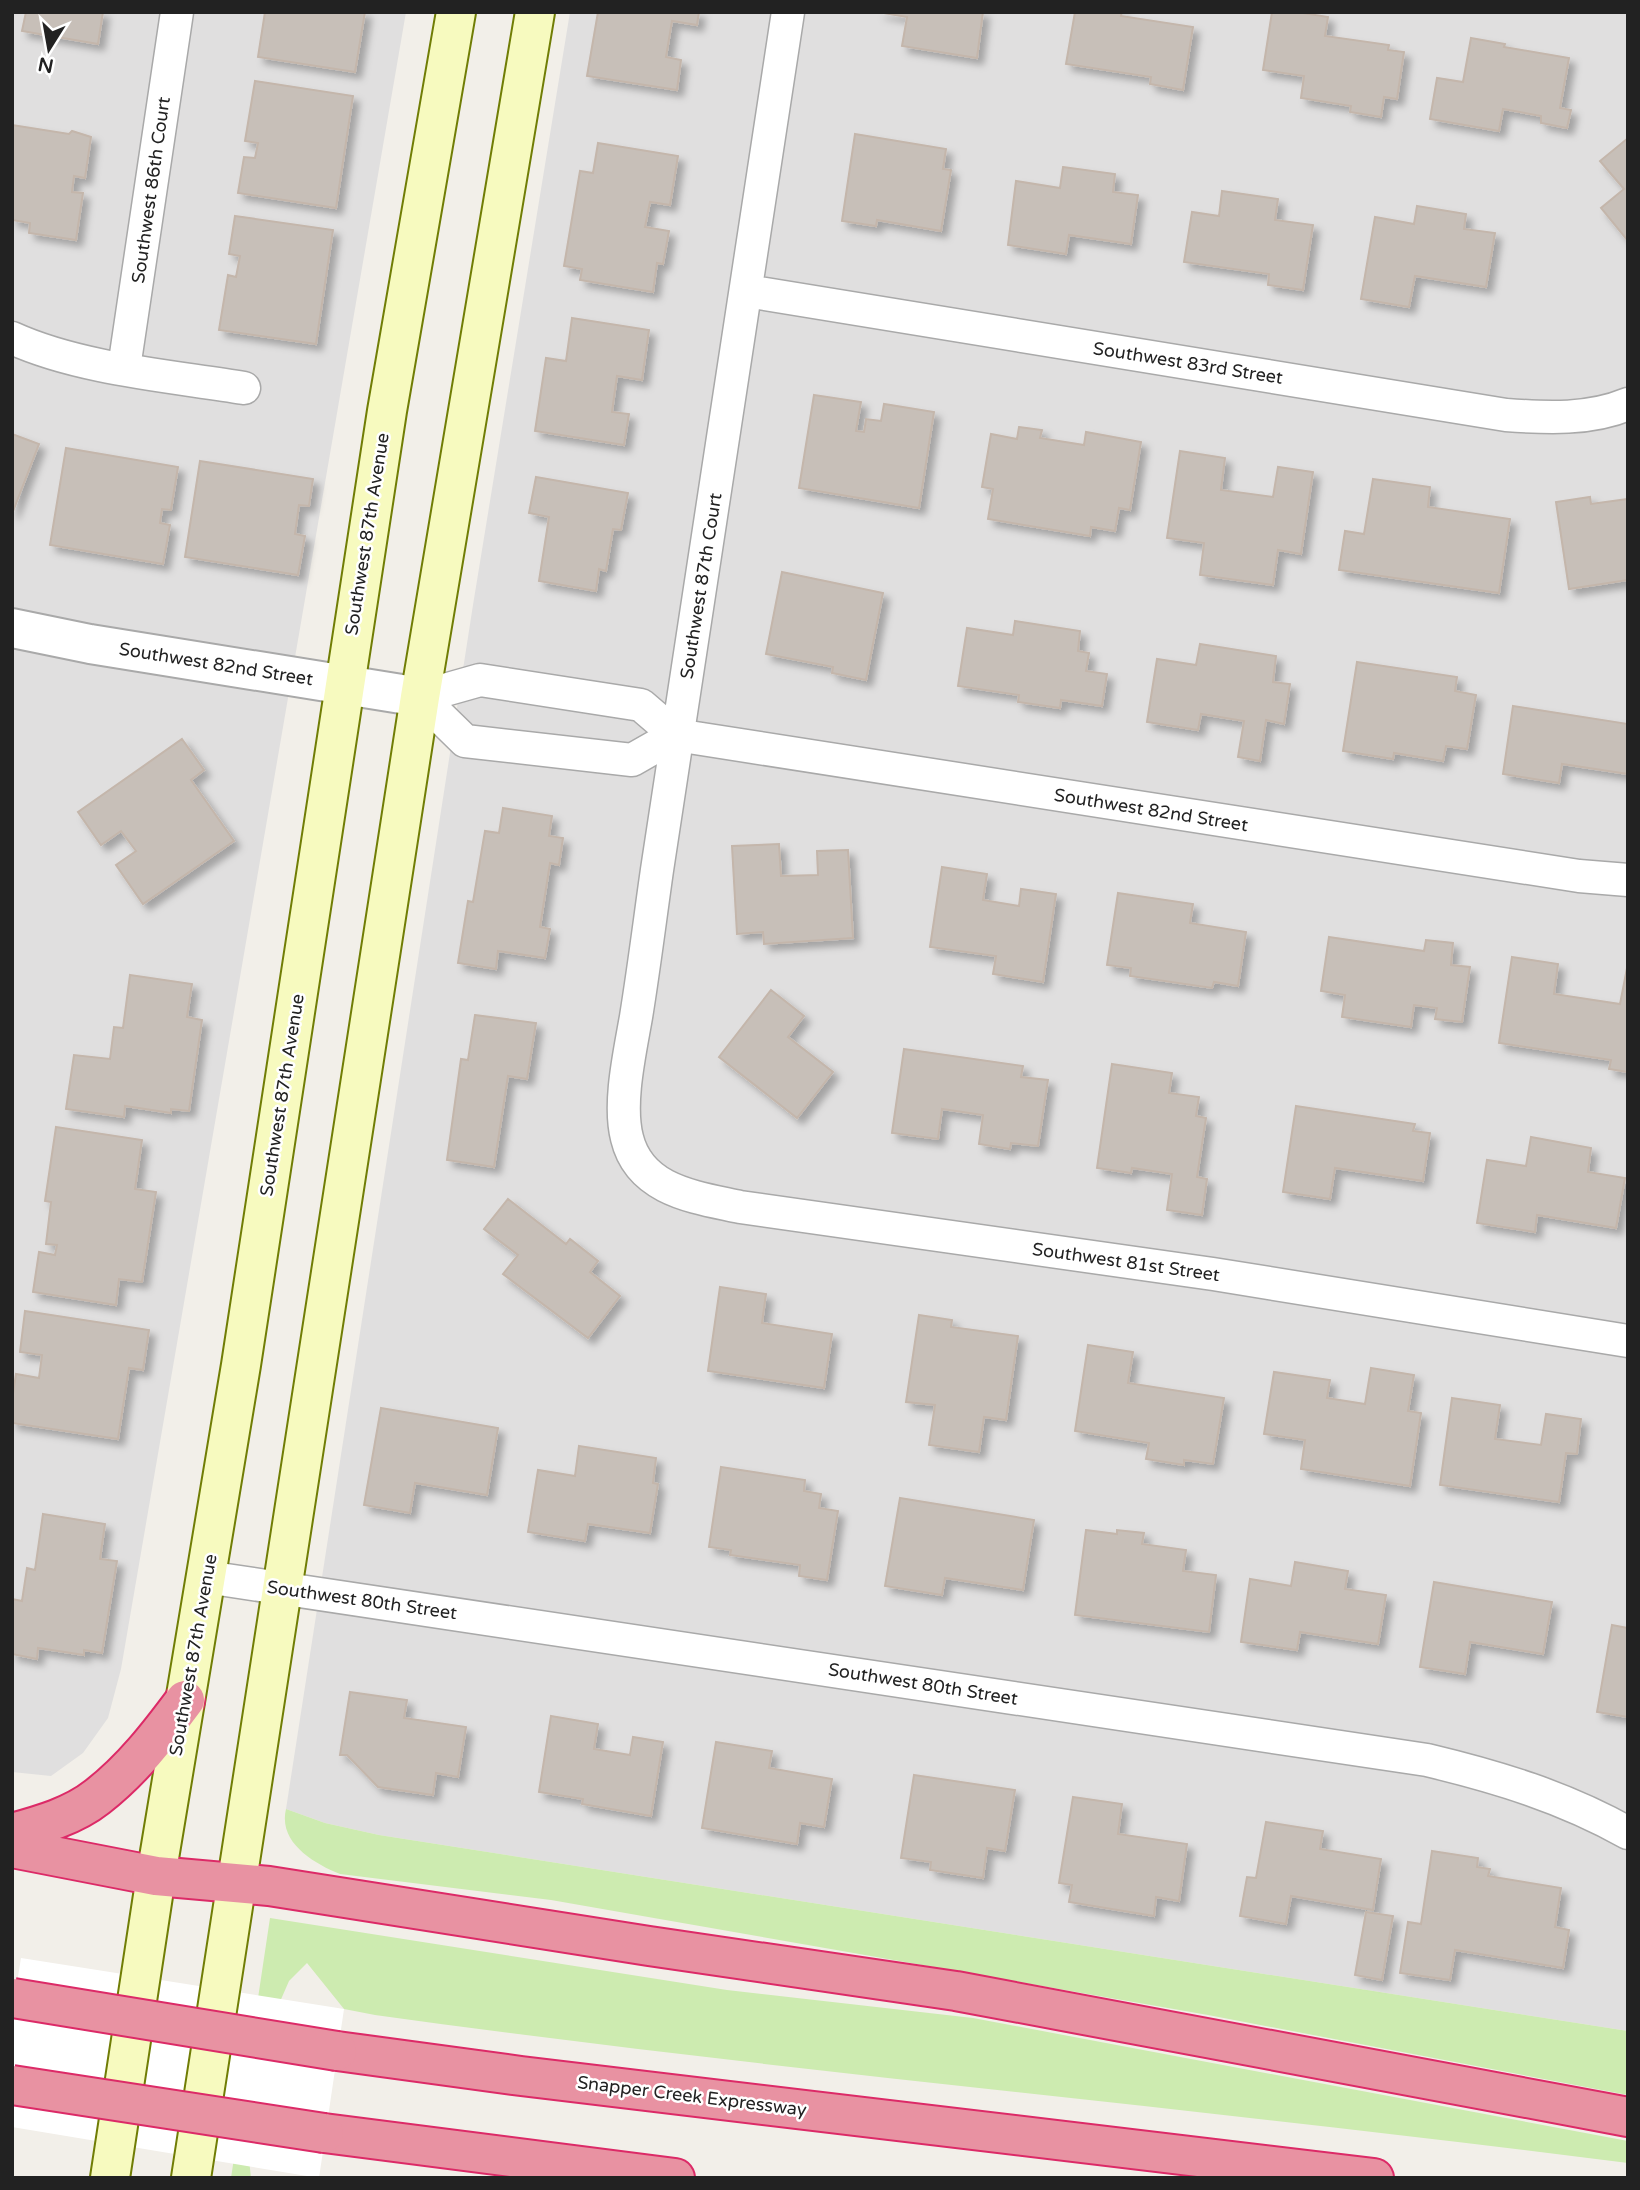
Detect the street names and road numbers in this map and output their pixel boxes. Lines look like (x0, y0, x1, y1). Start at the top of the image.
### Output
street label: Southwest 86th Court (127, 95, 175, 285)
street label: Southwest 83rd Street (1092, 337, 1285, 389)
street label: Southwest 87th Avenue (340, 431, 394, 637)
street label: Southwest 87th Court (675, 491, 727, 681)
street label: Southwest 82nd Street (117, 638, 315, 690)
street label: Southwest 82nd Street (1052, 784, 1250, 836)
street label: Southwest 87th Avenue (255, 992, 309, 1198)
street label: Southwest 81st Street (1031, 1238, 1221, 1286)
street label: Southwest 87th Avenue (164, 1552, 222, 1758)
street label: Southwest 80th Street (266, 1576, 459, 1624)
street label: Southwest 80th Street (827, 1658, 1020, 1710)
street label: Snapper Creek Expressway (576, 2071, 808, 2121)

